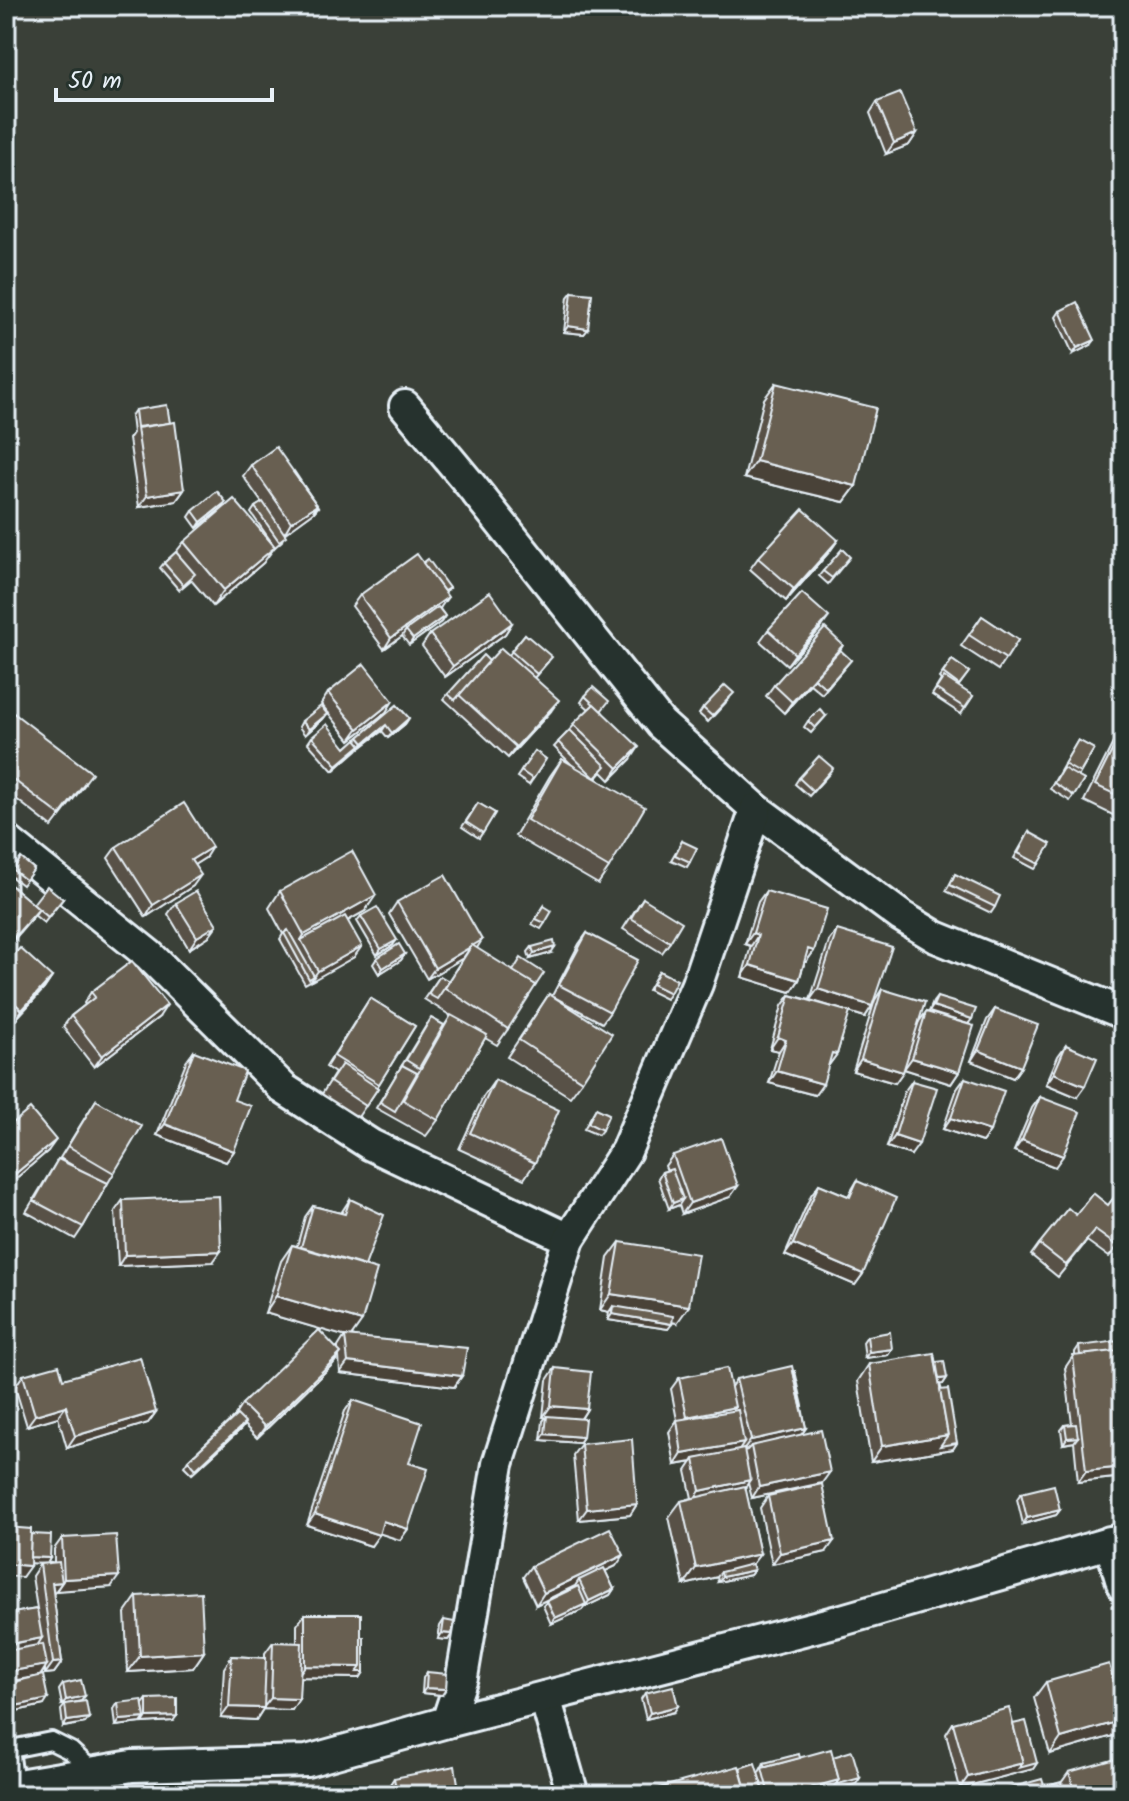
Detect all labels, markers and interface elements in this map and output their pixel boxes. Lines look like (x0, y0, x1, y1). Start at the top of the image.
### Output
scale bar (56, 52, 272, 102)
text: 50 m (68, 62, 122, 101)

